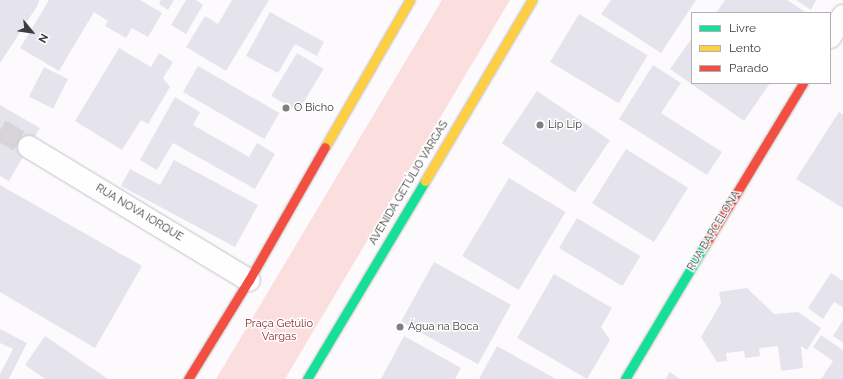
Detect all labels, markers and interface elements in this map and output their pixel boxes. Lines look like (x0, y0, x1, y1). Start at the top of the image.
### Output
north arrow (12, 12, 52, 52)
legend (691, 12, 831, 84)
text: Livre (729, 21, 756, 35)
text: N (35, 31, 51, 45)
text: Lento (729, 41, 761, 55)
text: Parado (729, 61, 768, 75)
place label: O Bicho (294, 101, 334, 115)
marker: O Bicho (281, 103, 291, 113)
street label: AVENIDA GETÚLIO VARGAS (366, 118, 452, 248)
place label: Lip Lip (548, 118, 582, 132)
marker: Lip Lip (535, 120, 545, 130)
street label: RUA NOVA IORQUE (93, 182, 185, 244)
street label: RUA BARCELONA (685, 188, 743, 274)
park label: Praça Getúlio Vargas (245, 318, 313, 344)
place label: Água na Boca (408, 320, 479, 334)
marker: Água na Boca (395, 322, 405, 332)

